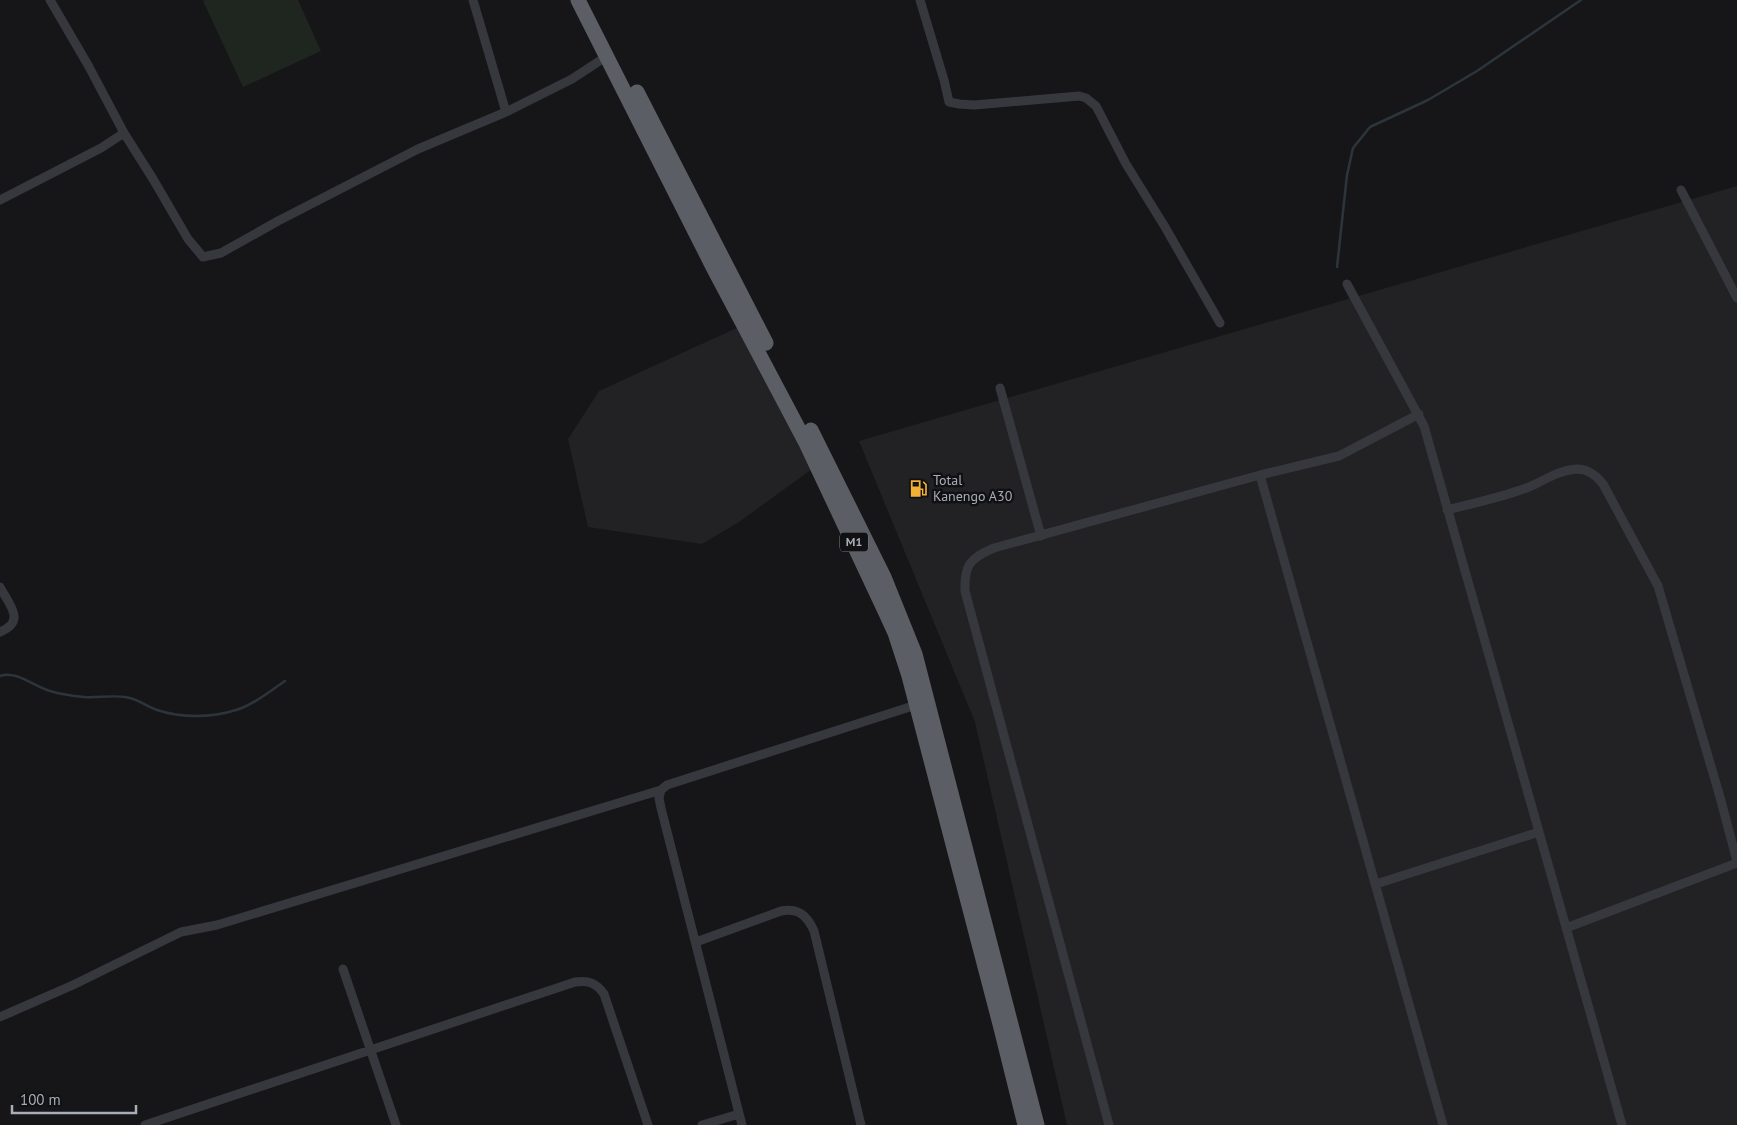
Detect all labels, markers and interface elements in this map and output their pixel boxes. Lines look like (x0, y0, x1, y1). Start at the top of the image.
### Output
place label: Total Kanengo A30 (933, 471, 1013, 505)
fuel station icon: Total Kanengo A30 (909, 478, 929, 498)
road number: M1 (840, 532, 868, 552)
scale bar (12, 1082, 136, 1114)
text: 100 m (20, 1090, 61, 1109)

